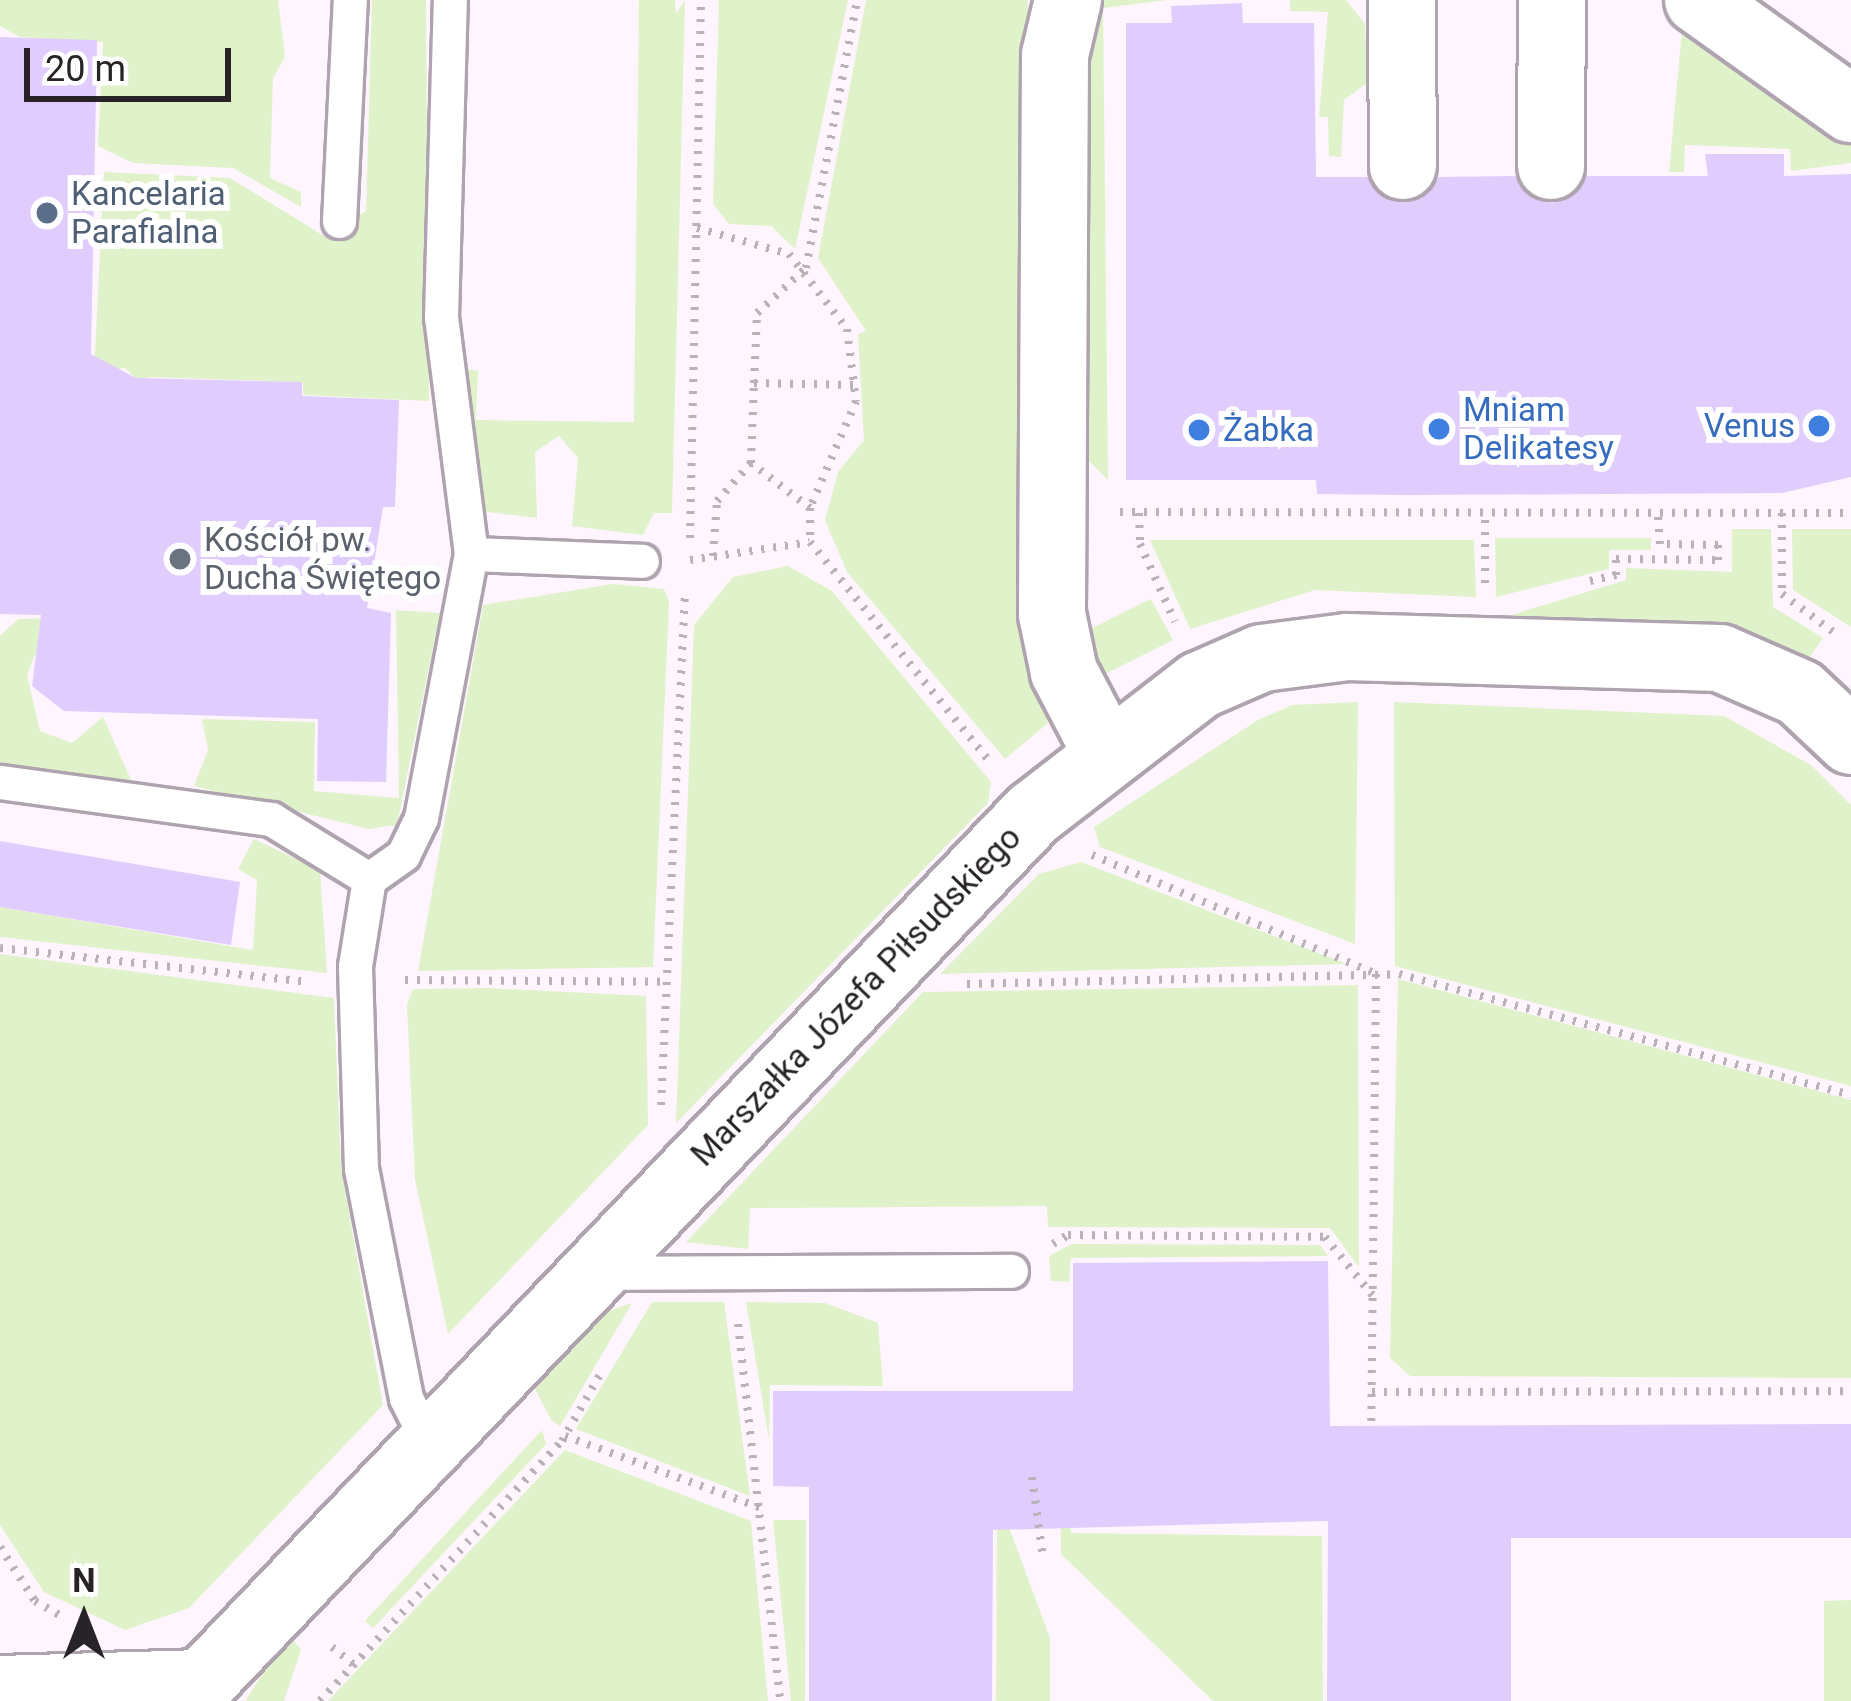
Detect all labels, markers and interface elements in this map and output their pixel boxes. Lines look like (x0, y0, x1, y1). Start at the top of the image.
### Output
scale bar (30, 24, 237, 98)
text: 20 m (45, 48, 126, 90)
place label: Kancelaria Parafialna (71, 174, 226, 252)
marker: Kancelaria Parafialna (34, 200, 60, 226)
place label: Mniam Delikatesy (1463, 390, 1614, 468)
place label: Venus (1704, 406, 1795, 446)
place label: Żabka (1223, 410, 1314, 450)
marker: Venus (1806, 413, 1832, 439)
marker: Mniam Delikatesy (1426, 416, 1452, 442)
marker: Żabka (1186, 417, 1212, 443)
place label: Kościół pw. Ducha Świętego (204, 520, 441, 598)
marker: Kościół pw. Ducha Świętego (167, 546, 193, 572)
street label: Marszałka Józefa Piłsudskiego (683, 818, 1029, 1174)
north arrow (24, 1557, 144, 1677)
text: N (72, 1561, 96, 1600)

